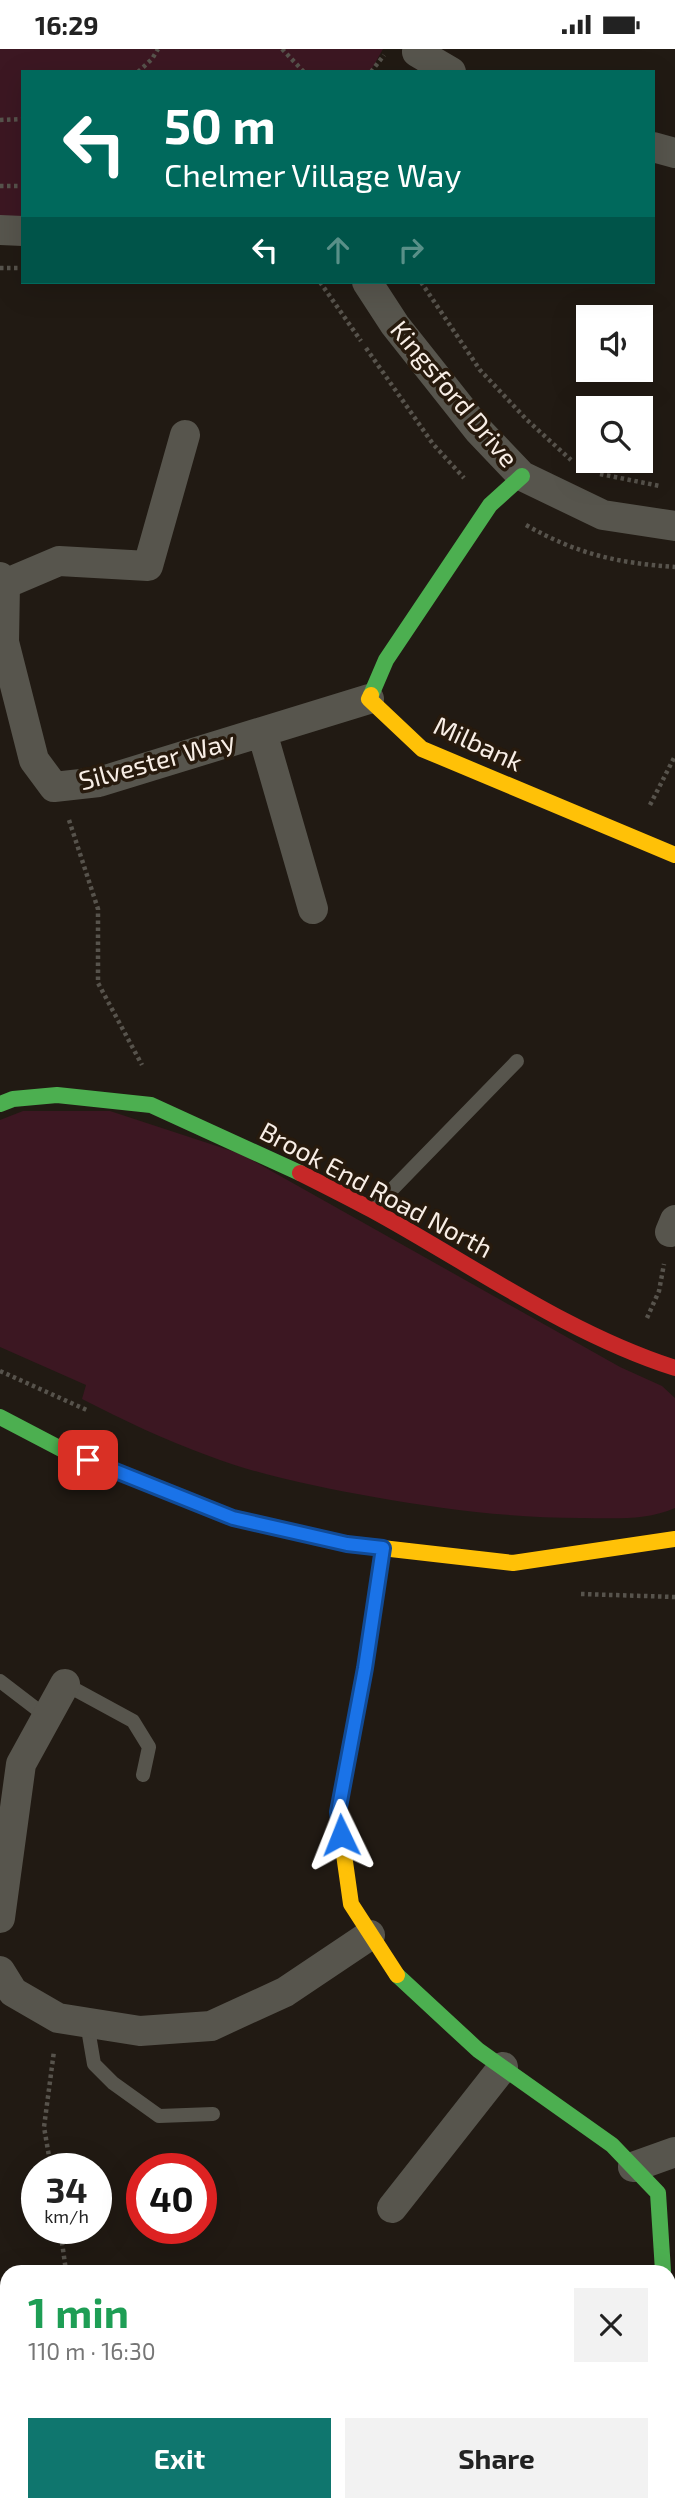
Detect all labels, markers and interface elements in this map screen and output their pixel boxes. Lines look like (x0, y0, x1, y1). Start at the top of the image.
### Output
text: 16:29 (35, 9, 99, 40)
text: 50 m (164, 95, 276, 154)
icon: left (49, 98, 140, 189)
text: Chelmer Village Way (164, 155, 461, 193)
icon: left (246, 231, 284, 269)
icon: ahead (319, 231, 357, 269)
icon: right (392, 231, 430, 269)
map controls (576, 305, 653, 473)
button: sound (576, 305, 653, 382)
street label: Kingsford Drive (385, 313, 525, 473)
button: search (576, 396, 653, 473)
street label: Milbank (429, 709, 528, 777)
street label: Silvester Way (75, 724, 238, 795)
street label: Brook End Road North (255, 1114, 498, 1263)
pin (58, 1430, 118, 1490)
icon: arrive (69, 1441, 107, 1479)
position arrow (304, 1798, 378, 1872)
speed limit sign: 40 (126, 2153, 217, 2244)
text: 34 (45, 2168, 88, 2210)
text: km/h (44, 2205, 89, 2227)
text: 1 min (28, 2286, 129, 2336)
button: close (574, 2288, 648, 2362)
text: 110 m · 16:30 (28, 2337, 156, 2365)
button: Exit (28, 2418, 331, 2498)
button: Share (345, 2418, 648, 2498)

